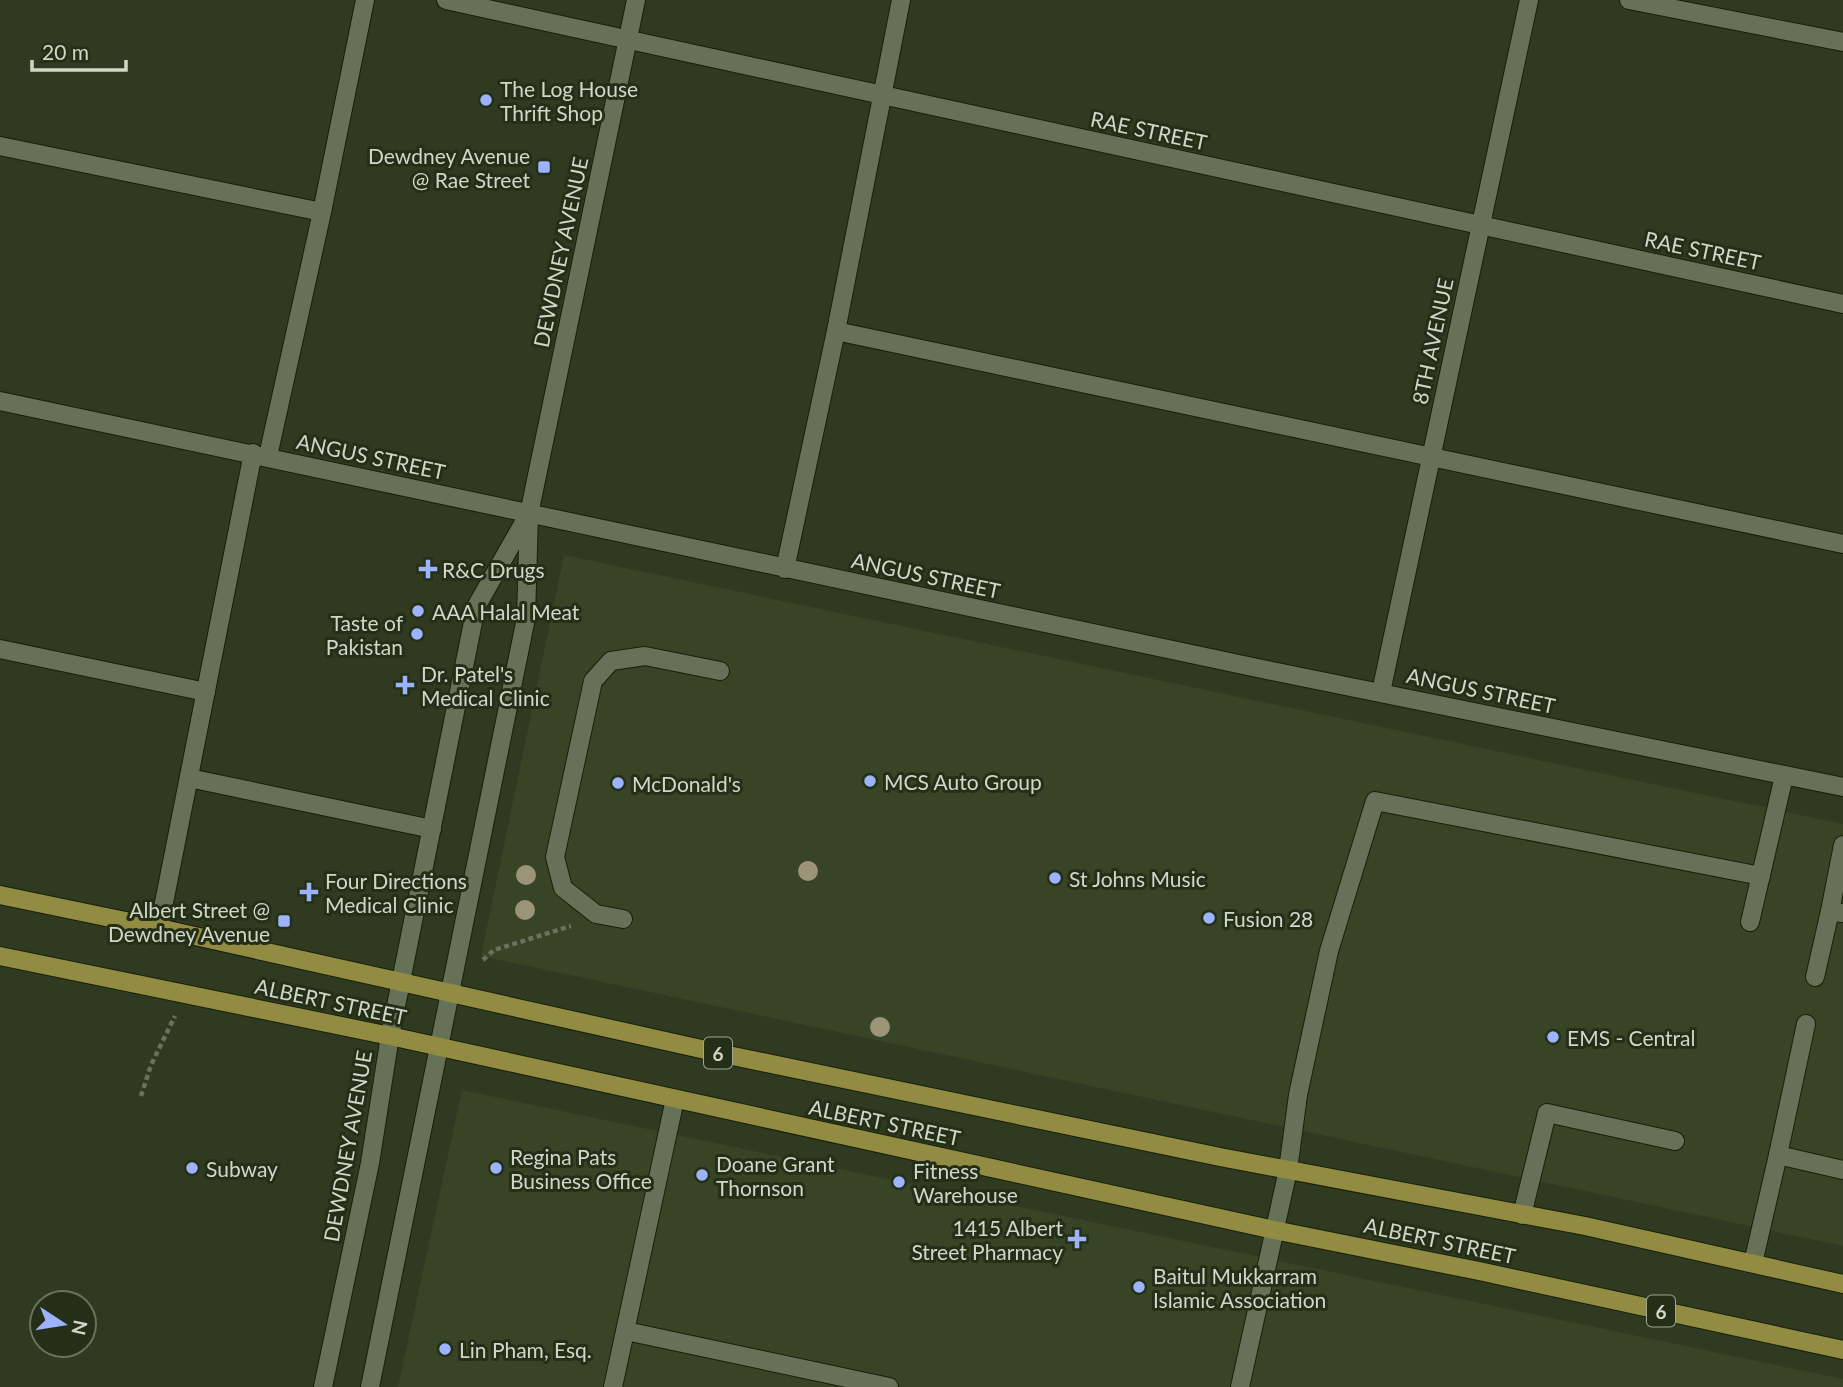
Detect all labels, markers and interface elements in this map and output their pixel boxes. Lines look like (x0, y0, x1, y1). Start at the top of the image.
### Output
scale bar (32, 28, 126, 72)
text: 20 m (42, 39, 89, 64)
place label: The Log House Thrift Shop (500, 76, 638, 125)
marker: The Log House Thrift Shop (478, 92, 494, 108)
street label: RAE STREET (1088, 105, 1210, 155)
place label: Dewdney Avenue @ Rae Street (368, 143, 530, 192)
street label: DEWDNEY AVENUE (528, 155, 592, 349)
marker: Dewdney Avenue @ Rae Street (536, 159, 552, 175)
street label: RAE STREET (1642, 225, 1764, 275)
street label: 8TH AVENUE (1406, 276, 1458, 406)
street label: ANGUS STREET (294, 428, 448, 484)
street label: ANGUS STREET (849, 547, 1003, 603)
place label: R&C Drugs (442, 557, 545, 582)
marker: R&C Drugs (420, 561, 436, 577)
place label: AAA Halal Meat (432, 599, 580, 624)
marker: AAA Halal Meat (410, 603, 426, 619)
place label: Taste of Pakistan (326, 610, 404, 659)
marker: Taste of Pakistan (409, 626, 425, 642)
place label: Dr. Patel's Medical Clinic (421, 661, 550, 710)
street label: ANGUS STREET (1404, 662, 1558, 718)
marker: Dr. Patel's Medical Clinic (395, 675, 415, 695)
place label: MCS Auto Group (884, 769, 1042, 794)
place label: McDonald's (632, 771, 741, 796)
marker: MCS Auto Group (862, 773, 878, 789)
marker: McDonald's (610, 775, 626, 791)
place label: St Johns Music (1069, 866, 1206, 891)
place label: Four Directions Medical Clinic (325, 868, 467, 917)
marker: St Johns Music (1047, 870, 1063, 886)
marker: Four Directions Medical Clinic (299, 882, 319, 902)
place label: Albert Street @ Dewdney Avenue (108, 897, 270, 946)
place label: Fusion 28 (1223, 906, 1313, 931)
marker: Fusion 28 (1201, 910, 1217, 926)
marker: Albert Street @ Dewdney Avenue (276, 913, 292, 929)
street label: ALBERT STREET (253, 973, 410, 1029)
place label: EMS - Central (1567, 1025, 1695, 1050)
marker: EMS - Central (1545, 1029, 1561, 1045)
road number: 6 (704, 1037, 732, 1068)
street label: DEWDNEY AVENUE (318, 1048, 376, 1244)
street label: ALBERT STREET (807, 1094, 964, 1150)
place label: Regina Pats Business Office (510, 1144, 652, 1193)
place label: Doane Grant Thornson (716, 1151, 835, 1200)
place label: Subway (206, 1156, 278, 1181)
place label: Fitness Warehouse (913, 1158, 1018, 1207)
marker: Subway (184, 1160, 200, 1176)
marker: Regina Pats Business Office (488, 1160, 504, 1176)
marker: Doane Grant Thornson (694, 1167, 710, 1183)
marker: Fitness Warehouse (891, 1174, 907, 1190)
street label: ALBERT STREET (1362, 1212, 1519, 1268)
place label: 1415 Albert Street Pharmacy (911, 1215, 1063, 1264)
marker: 1415 Albert Street Pharmacy (1069, 1231, 1085, 1247)
place label: Baitul Mukkarram Islamic Association (1153, 1263, 1326, 1312)
marker: Baitul Mukkarram Islamic Association (1131, 1279, 1147, 1295)
north arrow (28, 1289, 98, 1359)
road number: 6 (1647, 1296, 1675, 1326)
text: N (67, 1318, 93, 1337)
place label: Lin Pham, Esq. (459, 1337, 592, 1362)
marker: Lin Pham, Esq. (437, 1341, 453, 1357)

